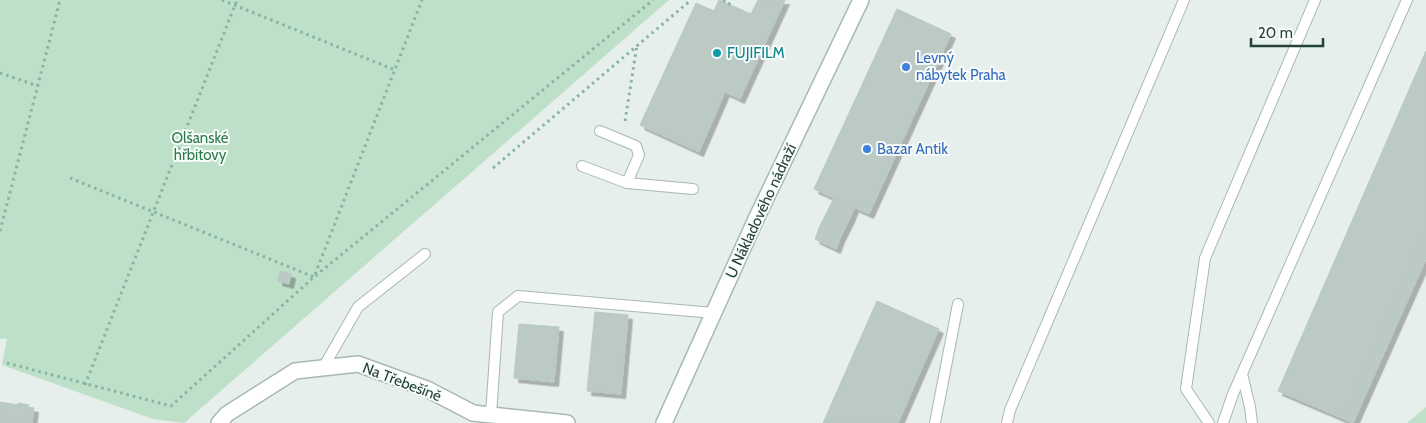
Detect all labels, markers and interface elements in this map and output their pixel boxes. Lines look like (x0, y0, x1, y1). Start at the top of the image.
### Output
scale bar (1251, 15, 1324, 47)
text: 20 m (1258, 24, 1293, 42)
place label: FUJIFILM (727, 44, 785, 62)
marker: FUJIFILM (711, 47, 723, 59)
place label: Levný nábytek Praha (916, 49, 1007, 84)
marker: Levný nábytek Praha (900, 61, 912, 73)
park label: Olšanské hřbitovy (171, 129, 229, 164)
place label: Bazar Antik (877, 140, 948, 158)
street label: U Nákladového nádraží (722, 141, 800, 281)
marker: Bazar Antik (861, 143, 873, 155)
street label: Na Třebešíně (360, 359, 444, 405)

